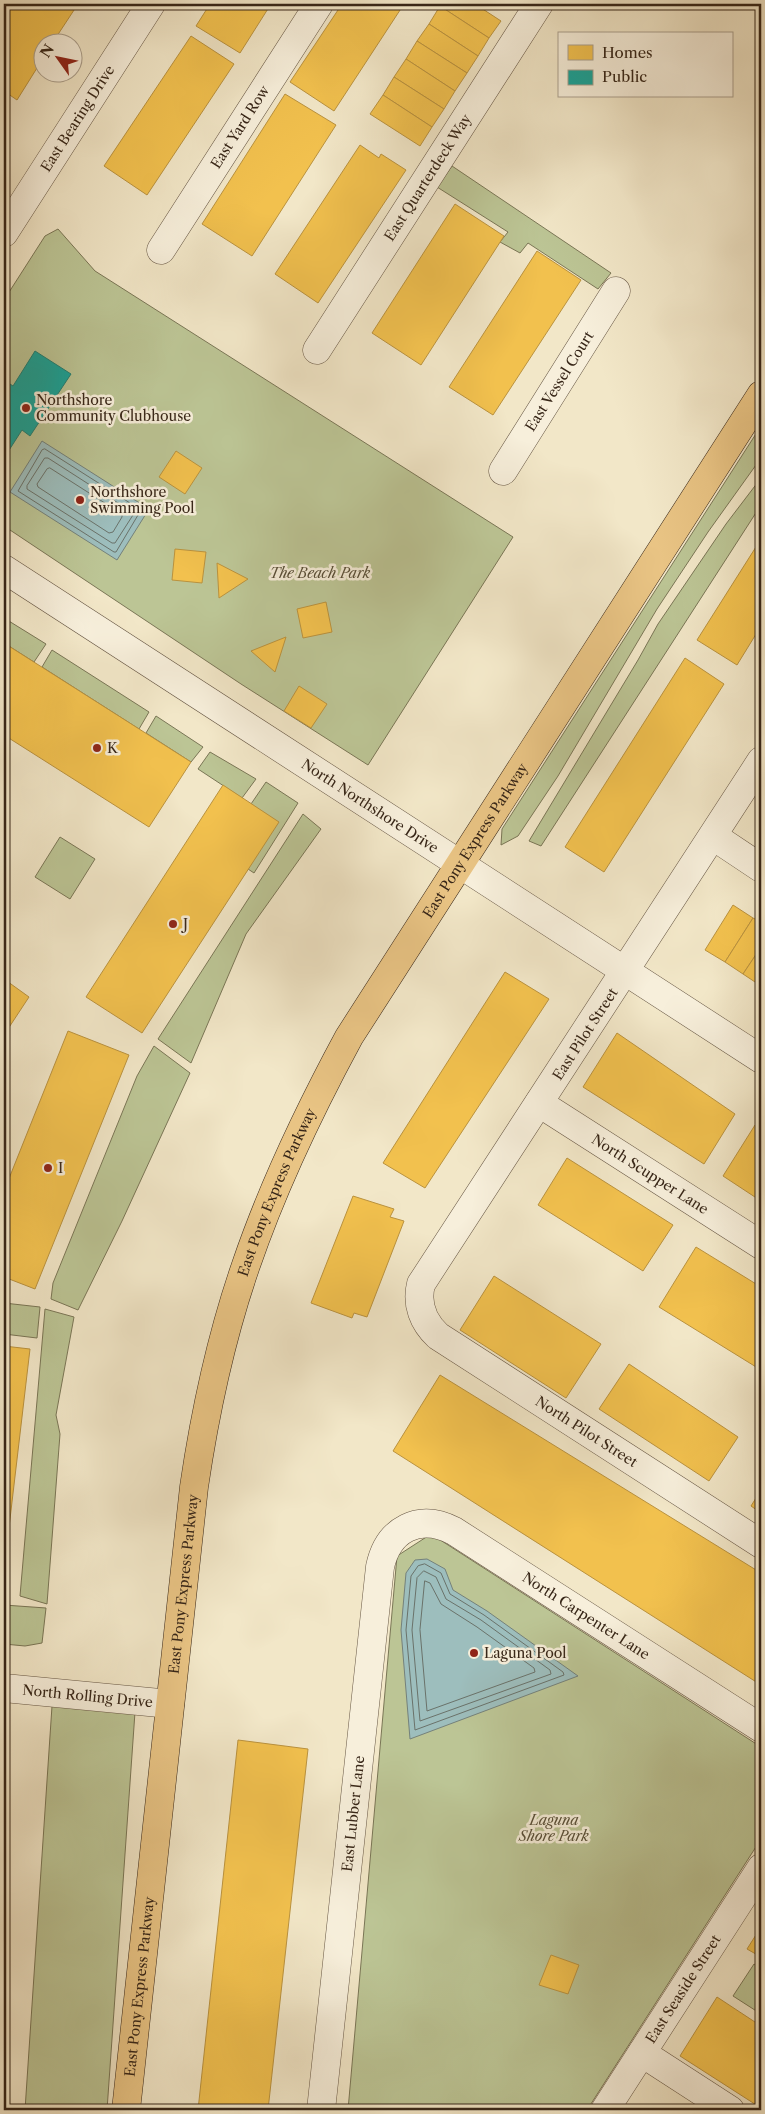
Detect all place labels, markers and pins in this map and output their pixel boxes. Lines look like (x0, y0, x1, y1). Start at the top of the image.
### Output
place label: Northshore Community Clubhouse (36, 391, 191, 425)
marker: Northshore Community Clubhouse (20, 402, 32, 414)
place label: Northshore Swimming Pool (90, 483, 195, 517)
marker: Northshore Swimming Pool (74, 494, 86, 506)
place label: K (107, 739, 119, 757)
marker: K (91, 742, 103, 754)
place label: J (181, 915, 188, 933)
marker: J (167, 918, 179, 930)
place label: I (58, 1159, 63, 1177)
marker: I (42, 1162, 54, 1174)
place label: Laguna Pool (484, 1644, 567, 1662)
marker: Laguna Pool (468, 1647, 480, 1659)

